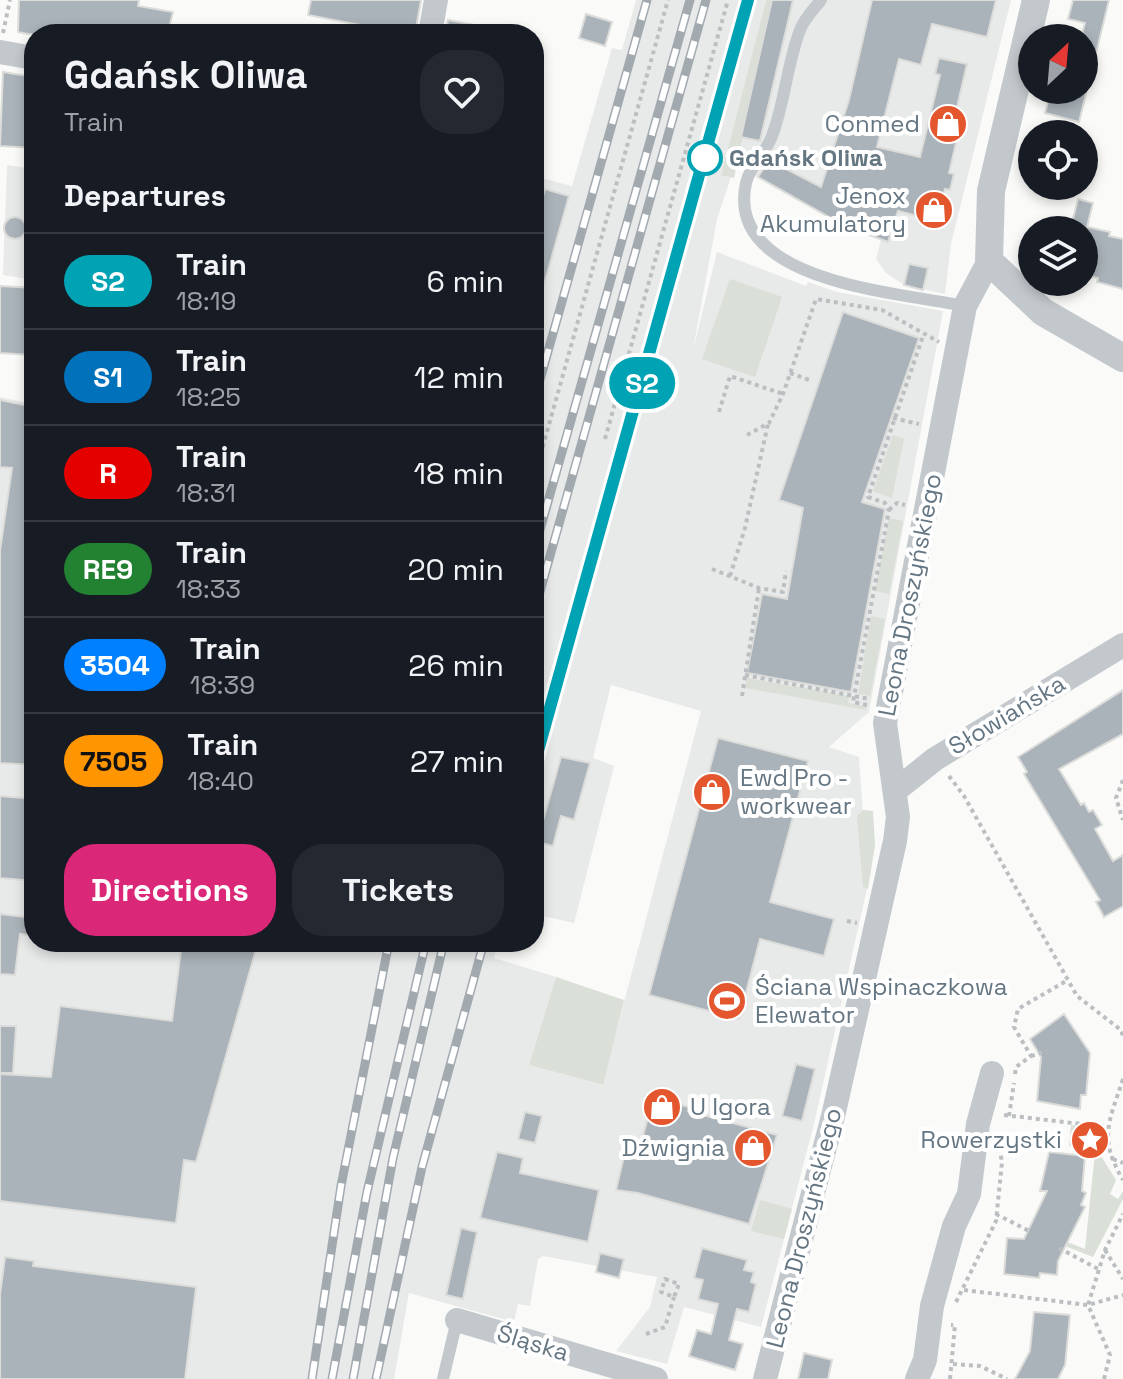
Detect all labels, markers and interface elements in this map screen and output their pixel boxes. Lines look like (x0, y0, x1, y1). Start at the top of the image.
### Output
north arrow (1018, 24, 1098, 104)
map controls (1018, 24, 1098, 296)
button: heart (420, 50, 504, 134)
text: Gdańsk Oliwa (64, 51, 307, 99)
shop icon: Conmed (927, 103, 969, 145)
text: Train (64, 105, 124, 139)
place label: Conmed (825, 108, 920, 139)
button: locate (1018, 120, 1098, 200)
marker: Gdańsk Oliwa (688, 141, 722, 175)
place label: Gdańsk Oliwa (729, 142, 883, 173)
text: Departures (64, 176, 226, 215)
place label: Jenox Akumulatory (760, 180, 906, 239)
shop icon: Jenox Akumulatory (913, 189, 955, 231)
button: layers (1018, 216, 1098, 296)
text: Train (176, 245, 247, 284)
text: 6 min (426, 262, 504, 301)
text: S2 (91, 263, 125, 299)
text: 18:19 (176, 284, 236, 318)
text: Train (176, 341, 247, 380)
line badge: S2 (606, 357, 678, 409)
text: 12 min (414, 358, 504, 397)
text: S1 (93, 359, 123, 395)
text: S2 (625, 365, 659, 401)
text: 18:25 (176, 380, 241, 414)
text: Train (176, 437, 247, 476)
text: 18 min (414, 454, 504, 493)
text: R (99, 455, 117, 491)
street label: Leona Droszyńskiego (871, 471, 948, 719)
text: 18:31 (176, 476, 236, 510)
text: Train (176, 533, 247, 572)
text: 20 min (407, 550, 504, 589)
text: RE9 (83, 551, 133, 587)
text: 18:33 (176, 572, 241, 606)
text: Train (190, 629, 261, 668)
text: 26 min (408, 646, 504, 685)
text: 3504 (80, 647, 150, 683)
street label: Słowiańska (943, 667, 1071, 762)
text: 18:39 (190, 668, 255, 702)
text: Train (187, 725, 258, 764)
text: 27 min (410, 742, 504, 781)
text: 7505 (80, 743, 147, 779)
place label: Ewd Pro - workwear (740, 762, 852, 821)
text: 18:40 (187, 764, 254, 798)
shop icon: Ewd Pro - workwear (691, 771, 733, 813)
button: Directions (64, 844, 276, 936)
button: Tickets (292, 844, 504, 936)
place label: Ściana Wspinaczkowa Elewator (755, 971, 1008, 1030)
sports icon: Ściana Wspinaczkowa Elewator (706, 980, 748, 1022)
shop icon: U Igora (641, 1086, 683, 1128)
place label: U Igora (690, 1091, 771, 1122)
street label: Leona Droszyńskiego (759, 1105, 848, 1351)
place icon: Rowerzystki (1069, 1119, 1111, 1161)
place label: Rowerzystki (921, 1124, 1062, 1155)
shop icon: Dźwignia (732, 1127, 774, 1169)
place label: Dźwignia (622, 1132, 725, 1163)
street label: Śląska (494, 1317, 573, 1368)

